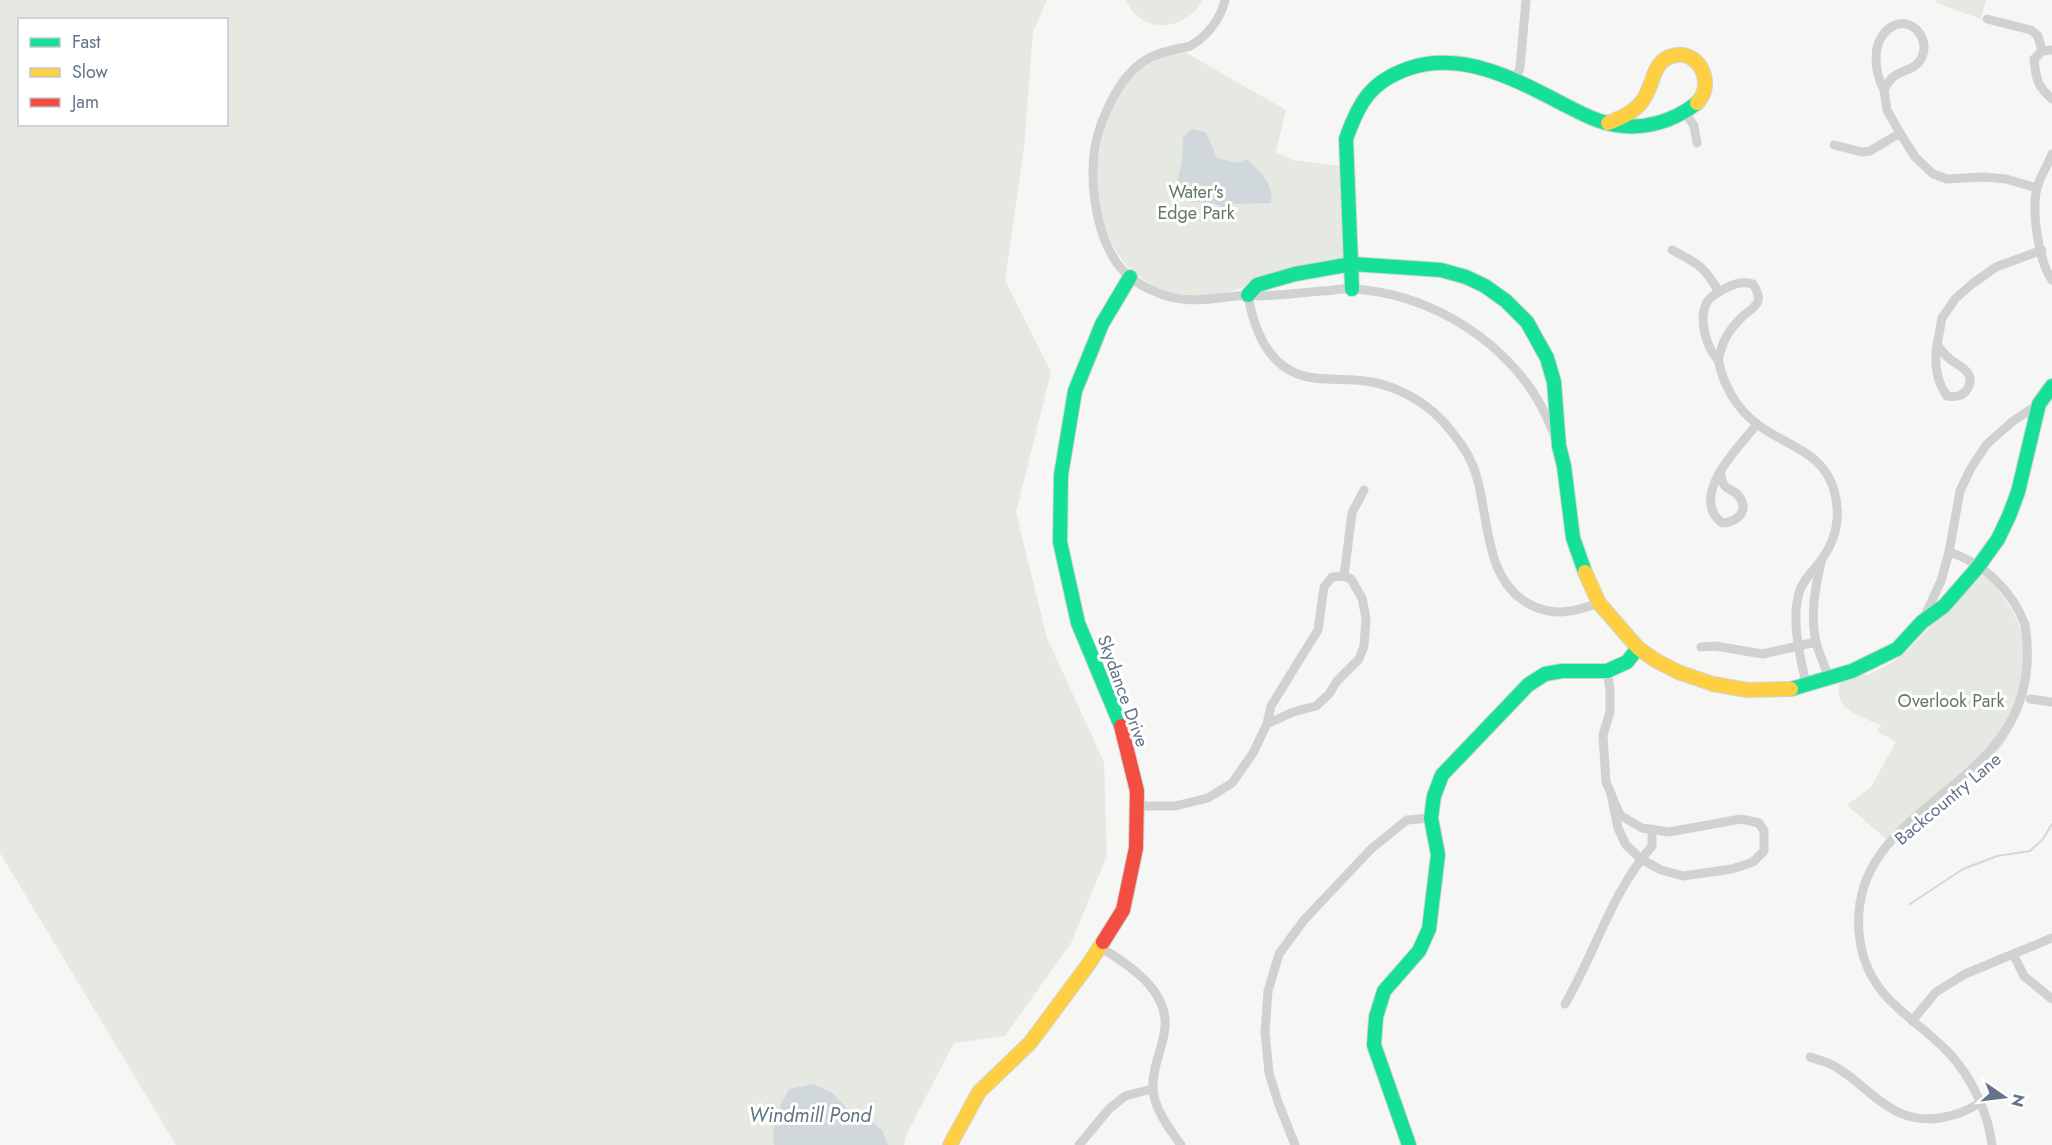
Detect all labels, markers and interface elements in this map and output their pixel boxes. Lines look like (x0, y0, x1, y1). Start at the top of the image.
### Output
legend (18, 18, 228, 126)
text: Fast (72, 29, 101, 55)
text: Slow (72, 59, 109, 85)
text: Jam (70, 89, 99, 115)
park label: Water's Edge Park (1157, 179, 1235, 226)
street label: Skydance Drive (1091, 631, 1155, 751)
park label: Overlook Park (1898, 688, 2004, 714)
street label: Backcountry Lane (1889, 747, 2007, 851)
north arrow (1974, 1067, 2034, 1127)
text: N (2005, 1092, 2031, 1109)
water label: Windmill Pond (749, 1101, 872, 1130)

